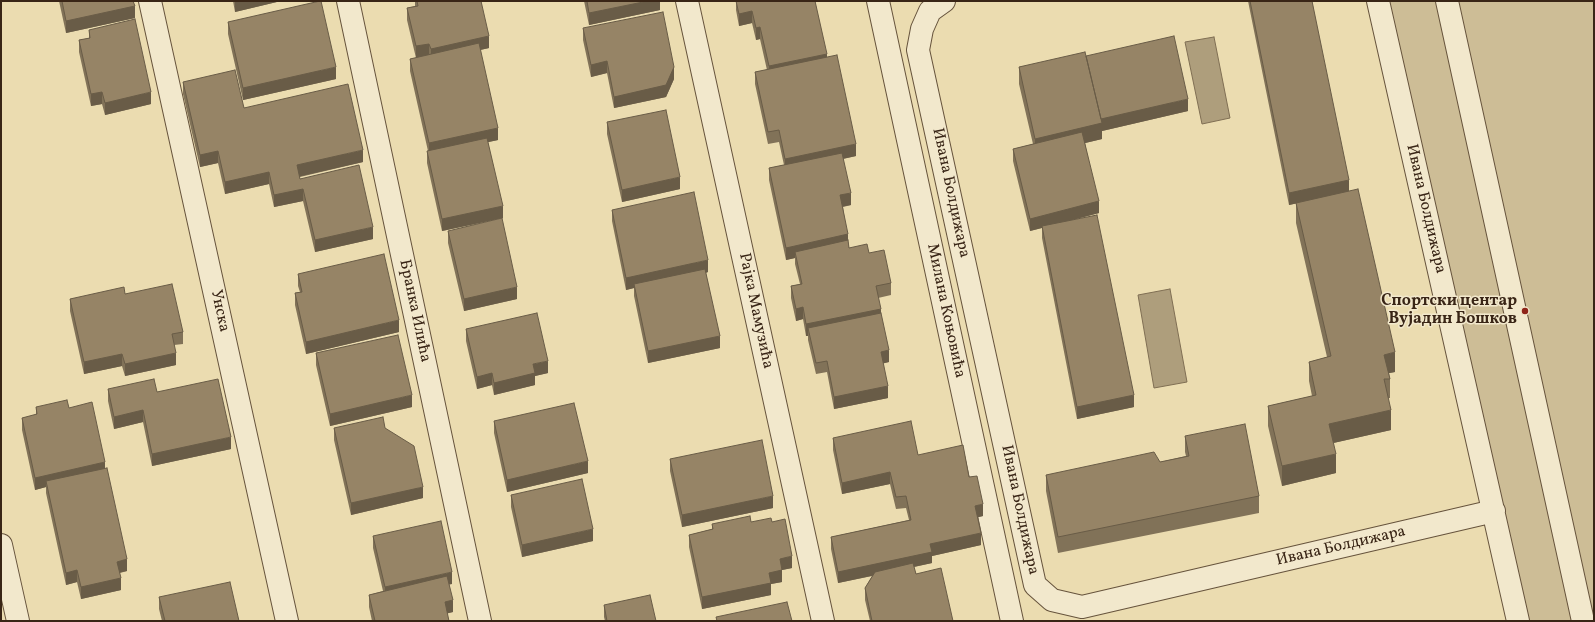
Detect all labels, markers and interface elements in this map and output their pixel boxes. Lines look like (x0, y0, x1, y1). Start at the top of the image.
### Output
street label: Ивана Болдижара (927, 126, 973, 260)
street label: Ивана Болдижара (1401, 142, 1449, 276)
street label: Милана Коњовића (921, 242, 969, 380)
street label: Рајка Мамузића (733, 251, 777, 371)
street label: Бранка Илића (394, 258, 434, 364)
street label: Унска (205, 288, 233, 334)
place label: Спортски центар Вујадин Бошков (1381, 292, 1517, 330)
marker: Спортски центар Вујадин Бошков (1520, 306, 1530, 316)
street label: Ивана Болдижара (996, 443, 1042, 577)
street label: Ивана Болдижара (1274, 523, 1408, 571)

